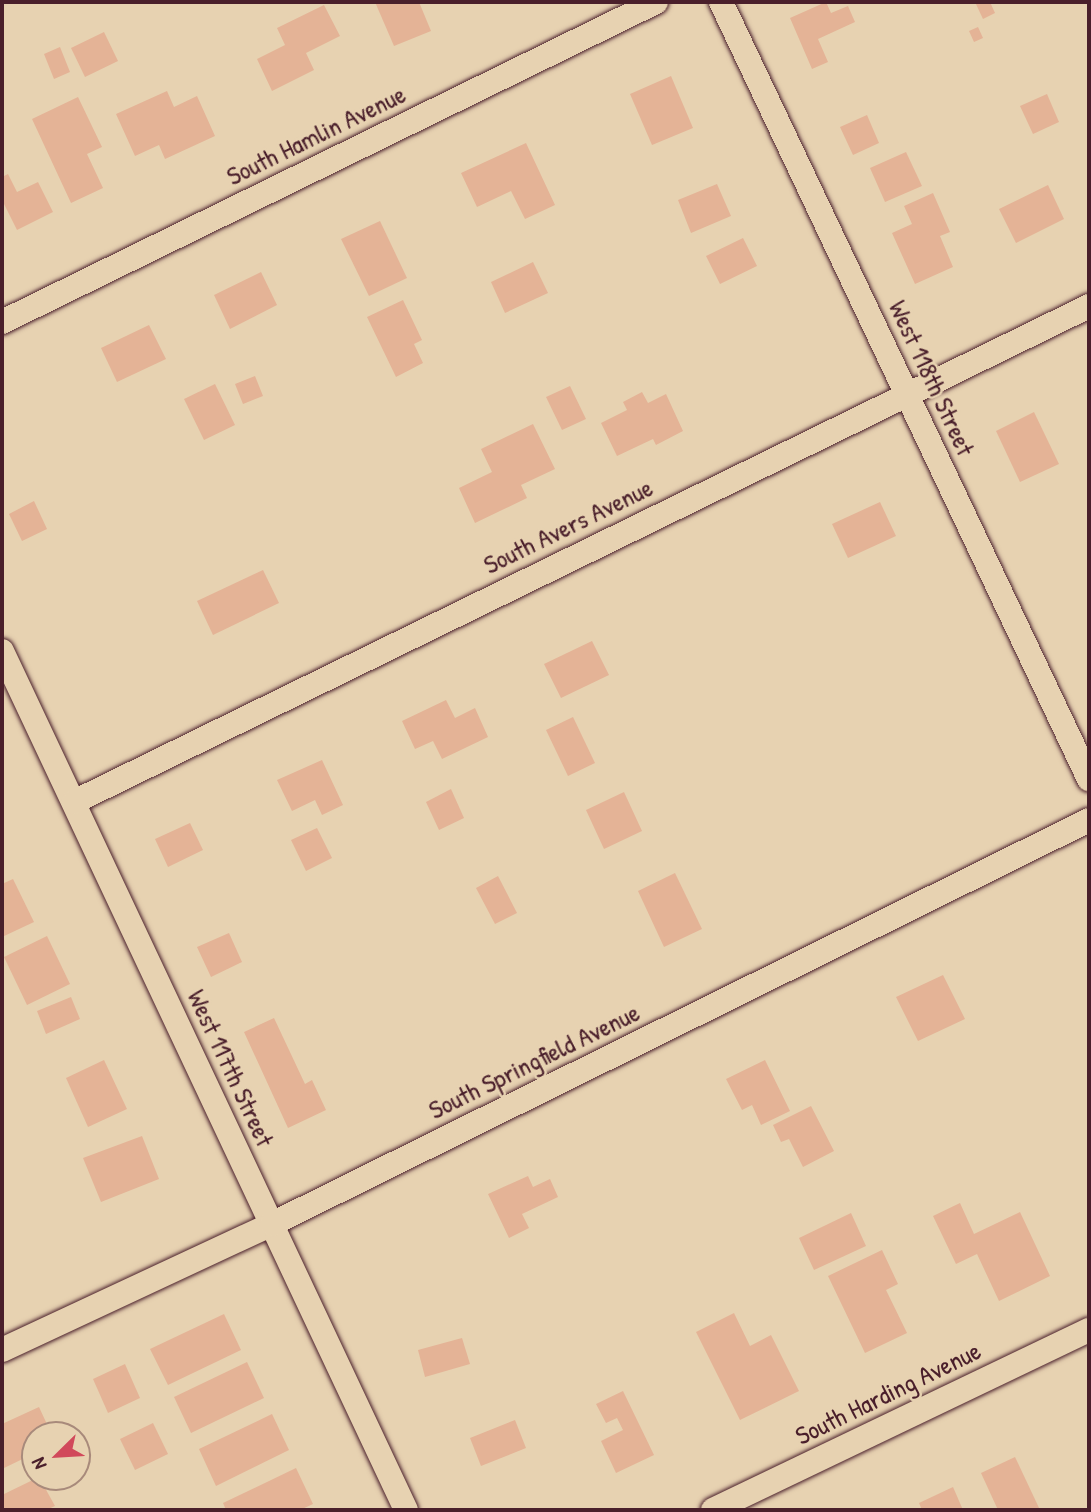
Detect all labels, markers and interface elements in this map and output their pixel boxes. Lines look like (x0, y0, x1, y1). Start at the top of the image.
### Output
street label: South Hamlin Avenue (221, 78, 411, 192)
street label: West 118th Street (882, 295, 982, 461)
street label: South Avers Avenue (478, 472, 658, 580)
street label: West 117th Street (181, 985, 281, 1151)
street label: South Springfield Avenue (424, 996, 644, 1126)
street label: South Harding Avenue (790, 1335, 986, 1451)
north arrow (21, 1421, 91, 1491)
text: N (25, 1454, 53, 1474)

